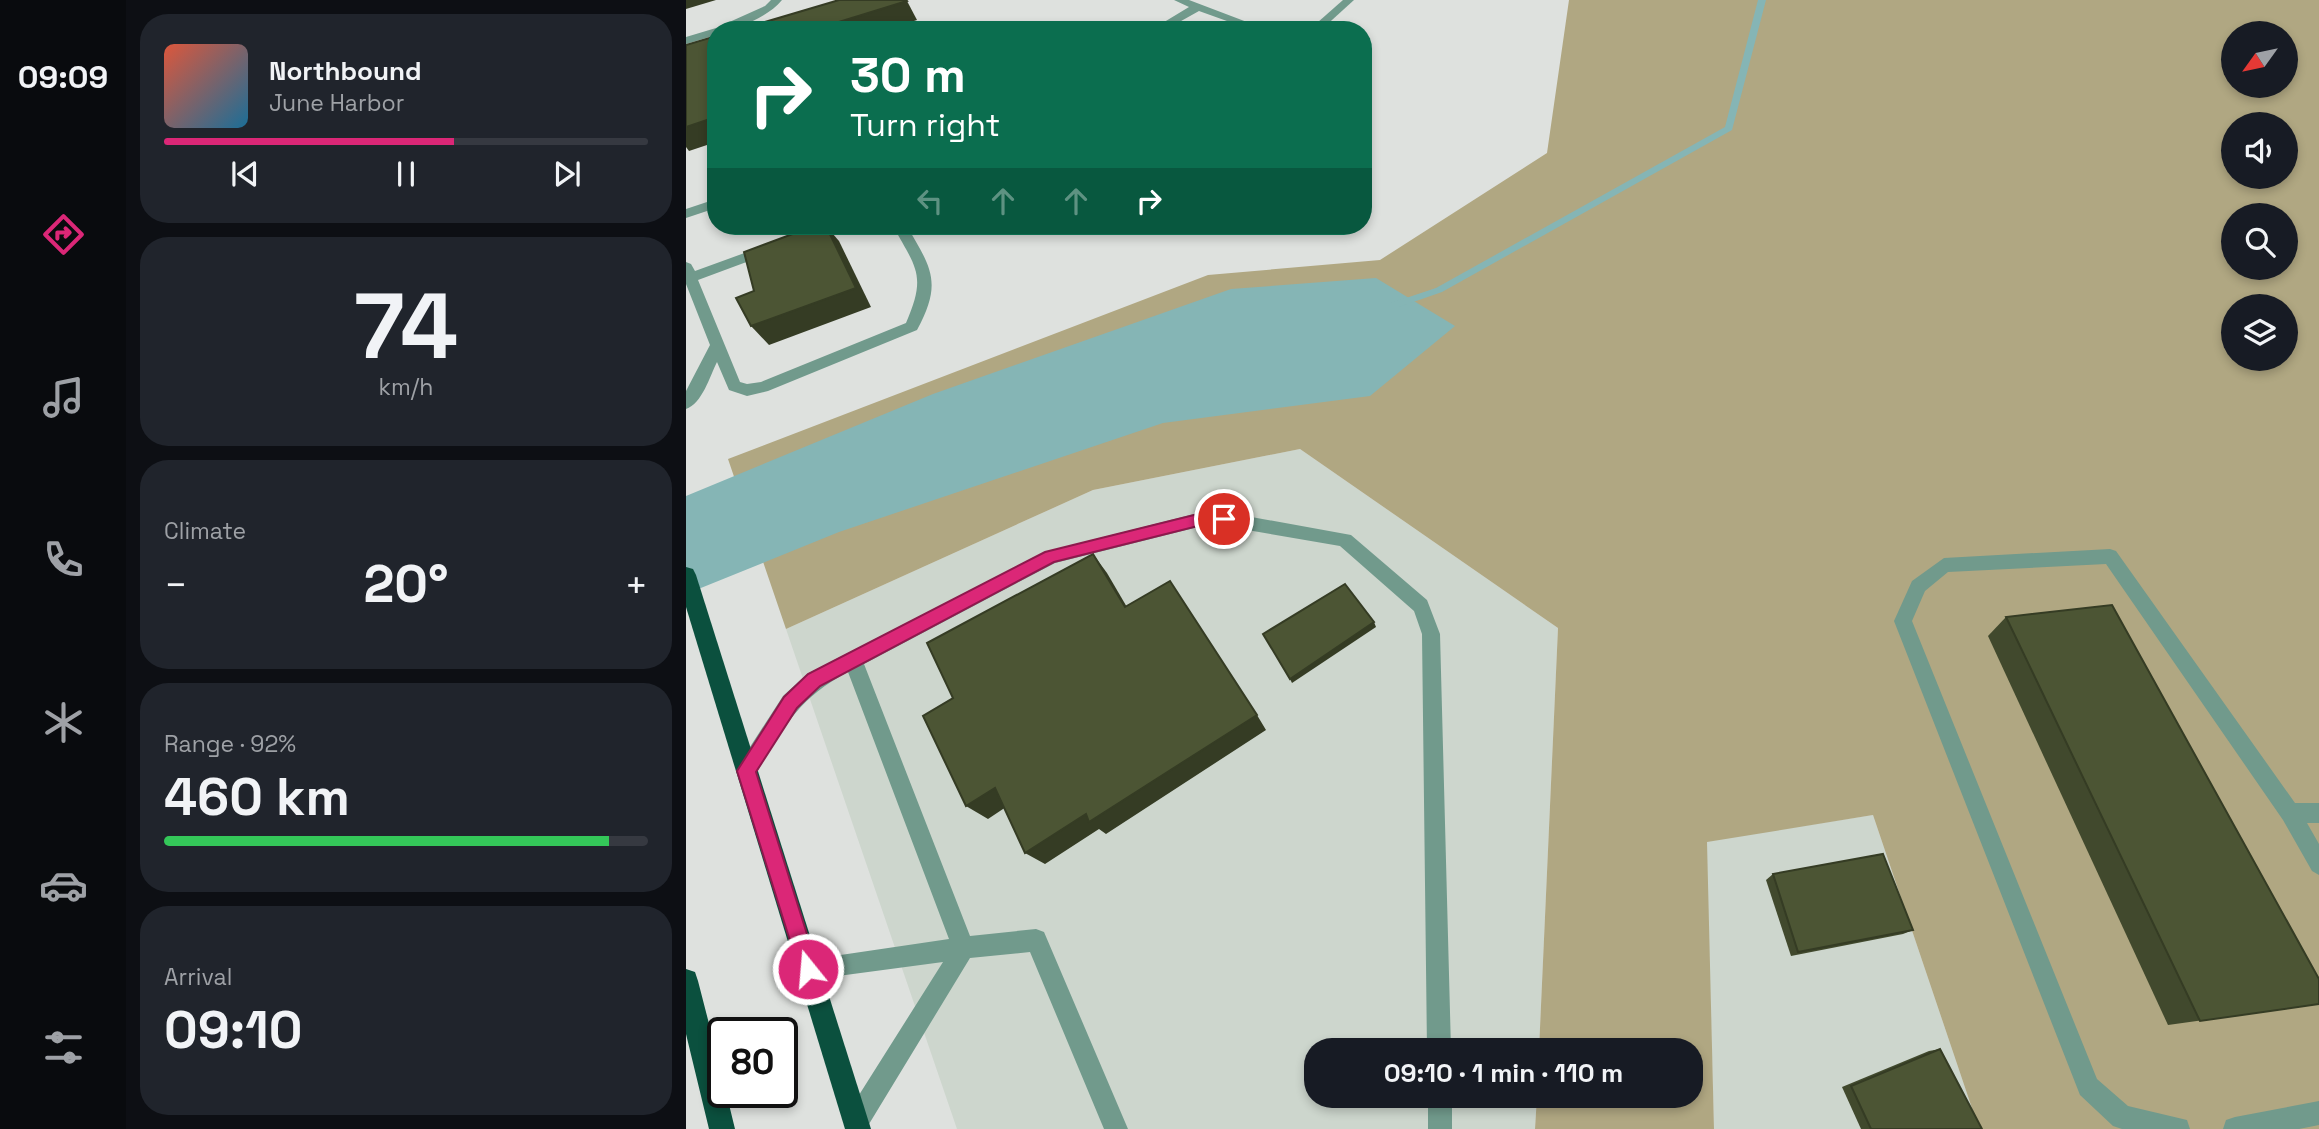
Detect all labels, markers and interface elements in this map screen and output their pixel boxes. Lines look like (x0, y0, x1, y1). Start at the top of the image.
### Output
north arrow (2221, 21, 2298, 98)
map controls (2221, 21, 2298, 371)
text: 30 m (850, 44, 966, 106)
icon: right (735, 49, 826, 140)
text: Northbound (269, 54, 422, 88)
text: 09:09 (18, 57, 108, 97)
text: June Harbor (269, 88, 404, 118)
text: Turn right (850, 105, 1000, 145)
button: sound (2221, 112, 2298, 189)
icon: previous (226, 155, 264, 193)
icon: pause (387, 155, 425, 193)
icon: next (548, 155, 586, 193)
icon: left (911, 182, 949, 220)
icon: ahead (984, 182, 1022, 220)
icon: ahead (1057, 182, 1095, 220)
icon: right (1130, 182, 1168, 220)
button: search (2221, 203, 2298, 280)
icon: directions (39, 210, 88, 259)
text: 74 (354, 268, 458, 385)
button: layers (2221, 294, 2298, 371)
text: km/h (379, 372, 433, 402)
icon: music (39, 373, 88, 422)
pin (1194, 489, 1254, 549)
icon: arrive (1205, 500, 1243, 538)
text: Climate (164, 516, 246, 546)
icon: phone (39, 535, 88, 584)
text: 20° (363, 551, 449, 617)
text: − (164, 561, 188, 609)
text: + (624, 561, 648, 609)
icon: climate (39, 698, 88, 747)
text: Range · 92% (164, 729, 296, 759)
text: 460 km (164, 764, 350, 830)
icon: car (39, 861, 88, 910)
position arrow (771, 932, 845, 1006)
text: Arrival (164, 962, 232, 992)
text: 09:10 (164, 997, 303, 1063)
speed limit sign: 80 (707, 1017, 798, 1108)
icon: filters (39, 1023, 88, 1072)
text: 09:10 · 1 min · 110 m (1384, 1056, 1623, 1090)

